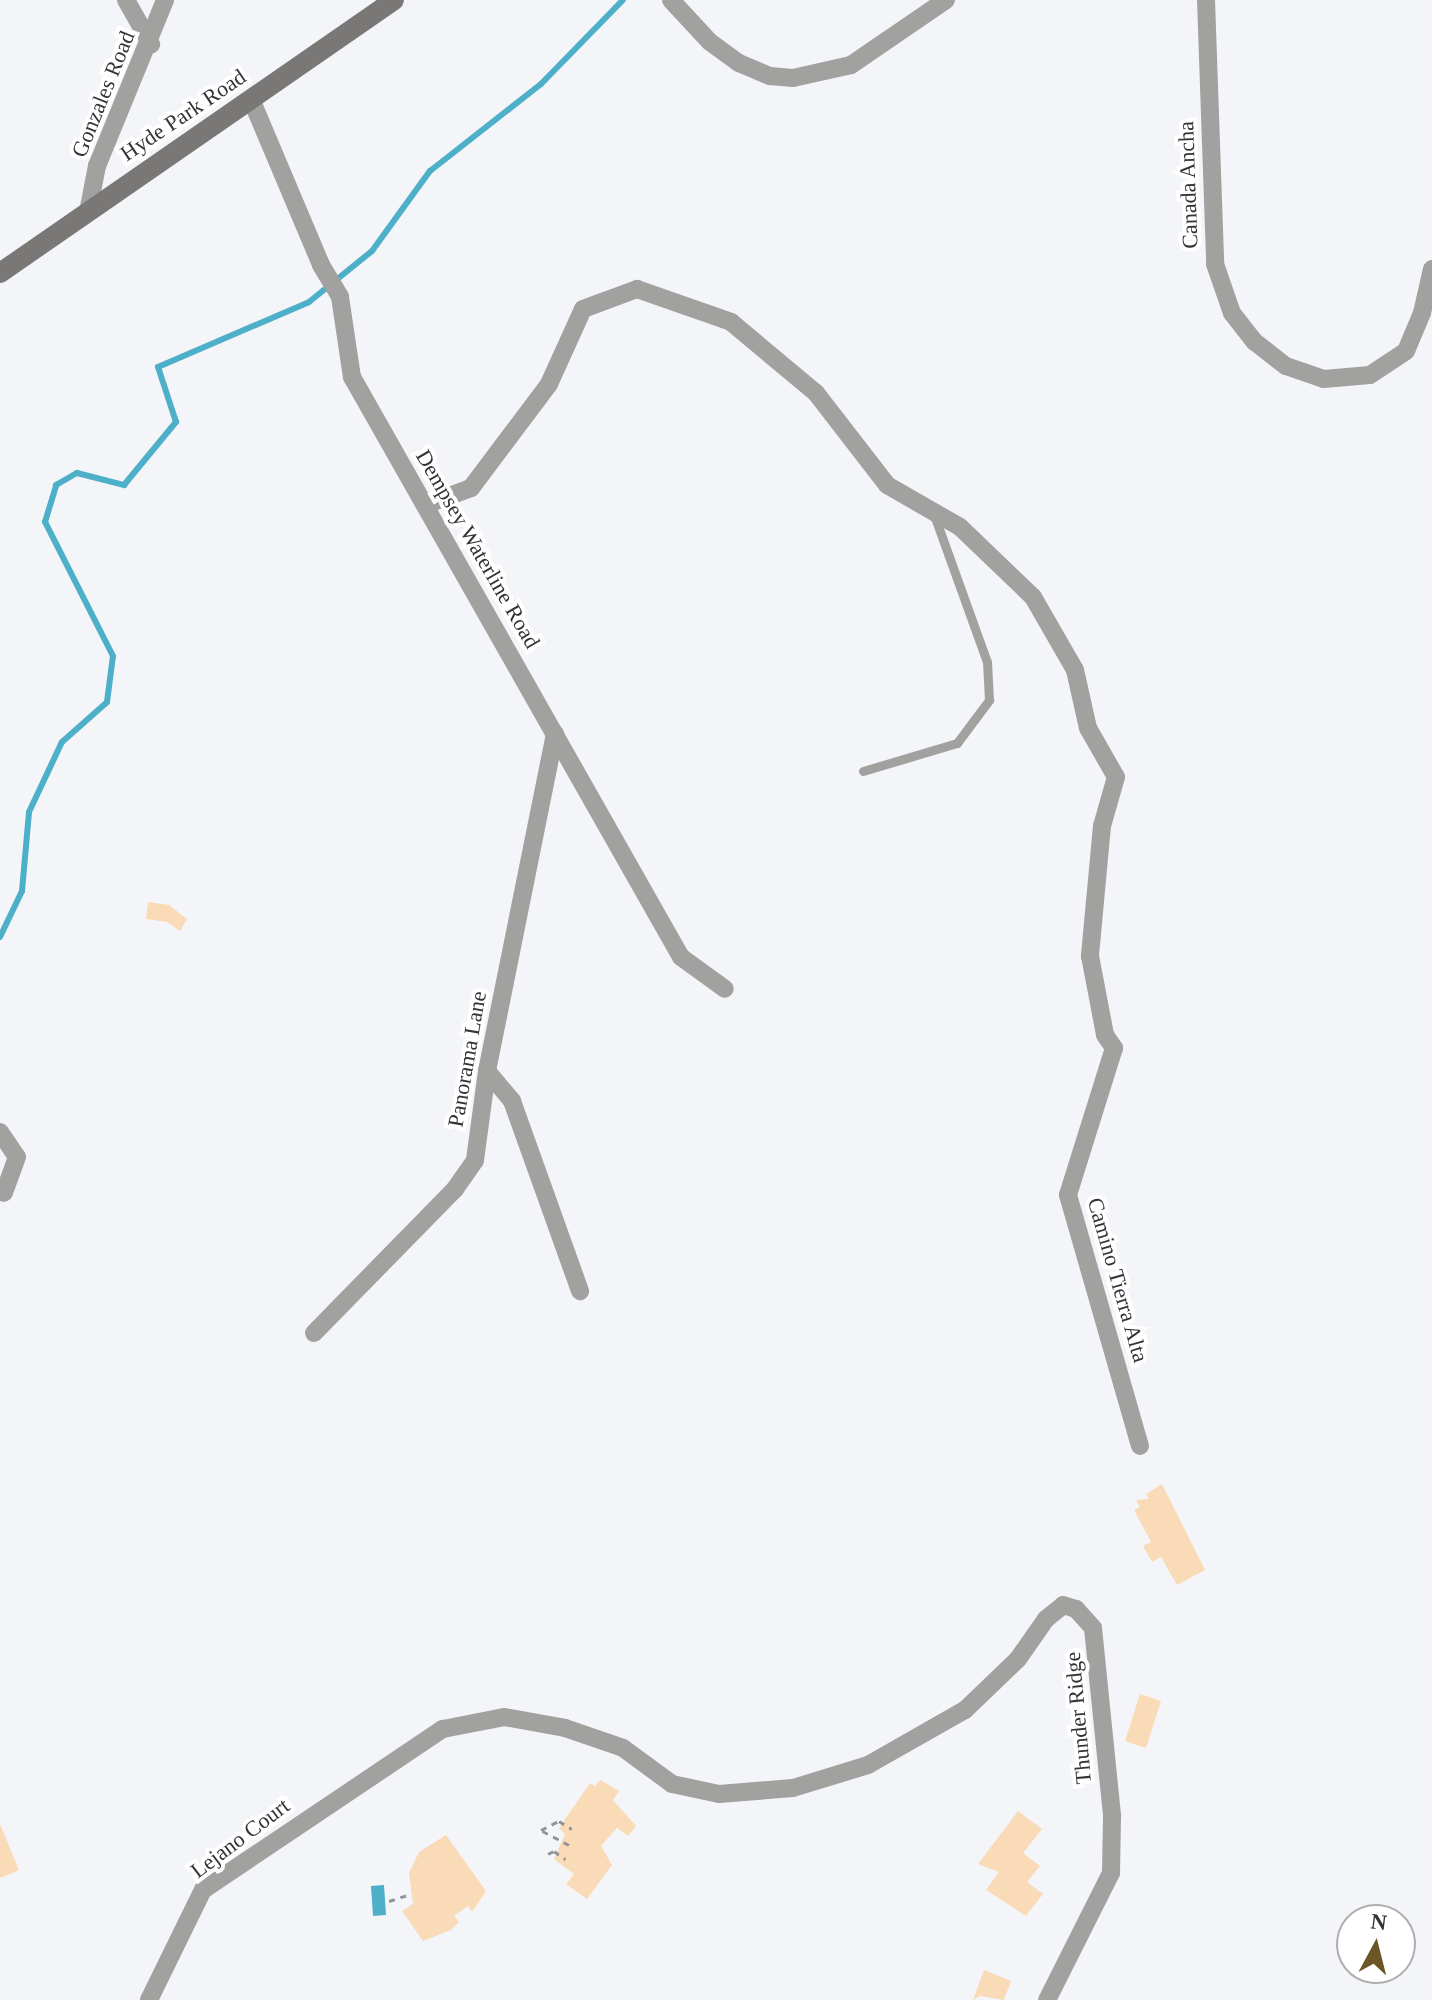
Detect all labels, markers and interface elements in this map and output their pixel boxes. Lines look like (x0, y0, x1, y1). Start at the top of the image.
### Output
street label: Gonzales Road (66, 27, 140, 161)
street label: Hyde Park Road (115, 63, 251, 167)
street label: Canada Ancha (1173, 120, 1203, 250)
street label: Dempsey Waterline Road (410, 445, 546, 653)
street label: Panorama Lane (442, 989, 492, 1129)
street label: Camino Tierra Alta (1082, 1194, 1154, 1366)
street label: Thunder Ridge (1059, 1651, 1097, 1785)
street label: Lejano Court (185, 1792, 295, 1884)
north arrow (1336, 1904, 1416, 1984)
text: N (1369, 1908, 1388, 1935)

